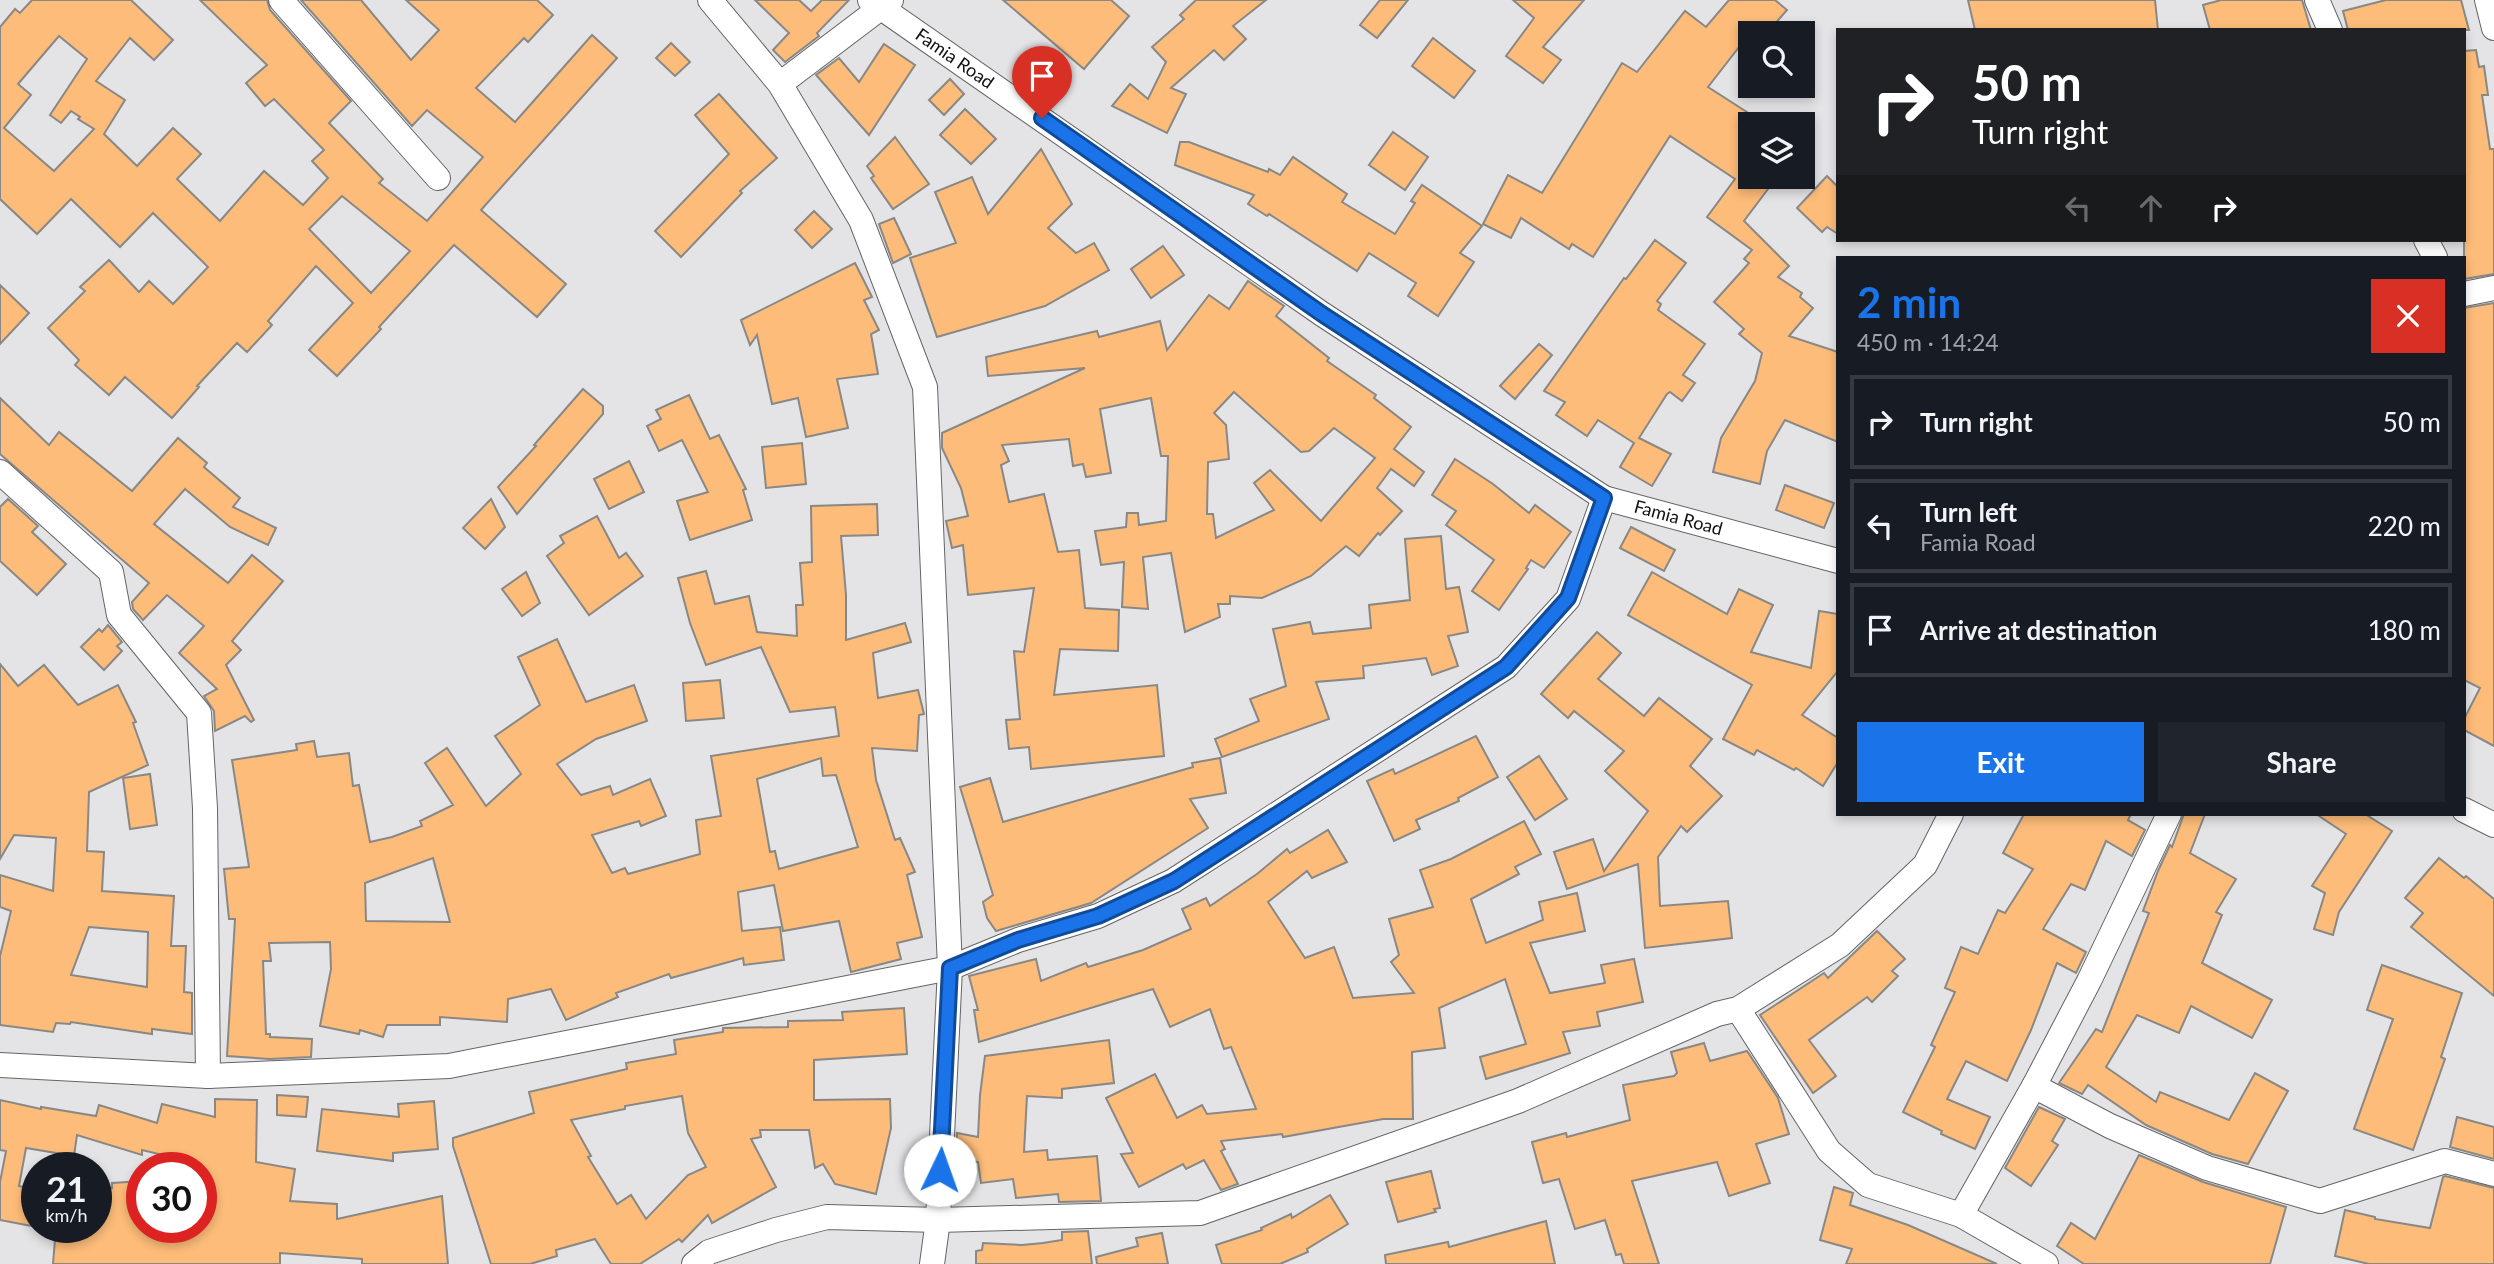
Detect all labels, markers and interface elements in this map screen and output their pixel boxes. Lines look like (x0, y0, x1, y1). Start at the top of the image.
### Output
map controls (1738, 21, 1815, 189)
button: search (1738, 21, 1815, 98)
street label: Famia Road (912, 23, 999, 93)
pin (1012, 46, 1072, 118)
text: 50 m (1972, 53, 2082, 111)
icon: right (1857, 56, 1948, 147)
icon: arrive (1023, 57, 1061, 95)
button: layers (1738, 112, 1815, 189)
text: Turn right (1972, 112, 2108, 151)
icon: left (2059, 189, 2097, 227)
icon: ahead (2132, 189, 2170, 227)
icon: right (2205, 189, 2243, 227)
text: 2 min (1857, 277, 1961, 327)
button: close (2371, 279, 2445, 353)
text: 450 m · 14:24 (1857, 328, 1999, 356)
icon: right (1861, 403, 1899, 441)
text: Turn right (1920, 406, 2033, 438)
text: 50 m (2383, 406, 2441, 438)
street label: Famia Road (1632, 495, 1725, 539)
text: Turn left (1920, 496, 2017, 528)
icon: left (1861, 507, 1899, 545)
text: 220 m (2368, 510, 2441, 542)
text: Famia Road (1920, 528, 2036, 556)
icon: arrive (1861, 611, 1899, 649)
text: Arrive at destination (1920, 614, 2157, 646)
text: 180 m (2368, 614, 2441, 646)
button: Exit (1857, 722, 2144, 802)
button: Share (2158, 722, 2445, 802)
position arrow (903, 1133, 977, 1207)
speed limit sign: 30 (126, 1152, 217, 1243)
text: 21 (46, 1167, 87, 1209)
text: km/h (45, 1204, 88, 1226)

